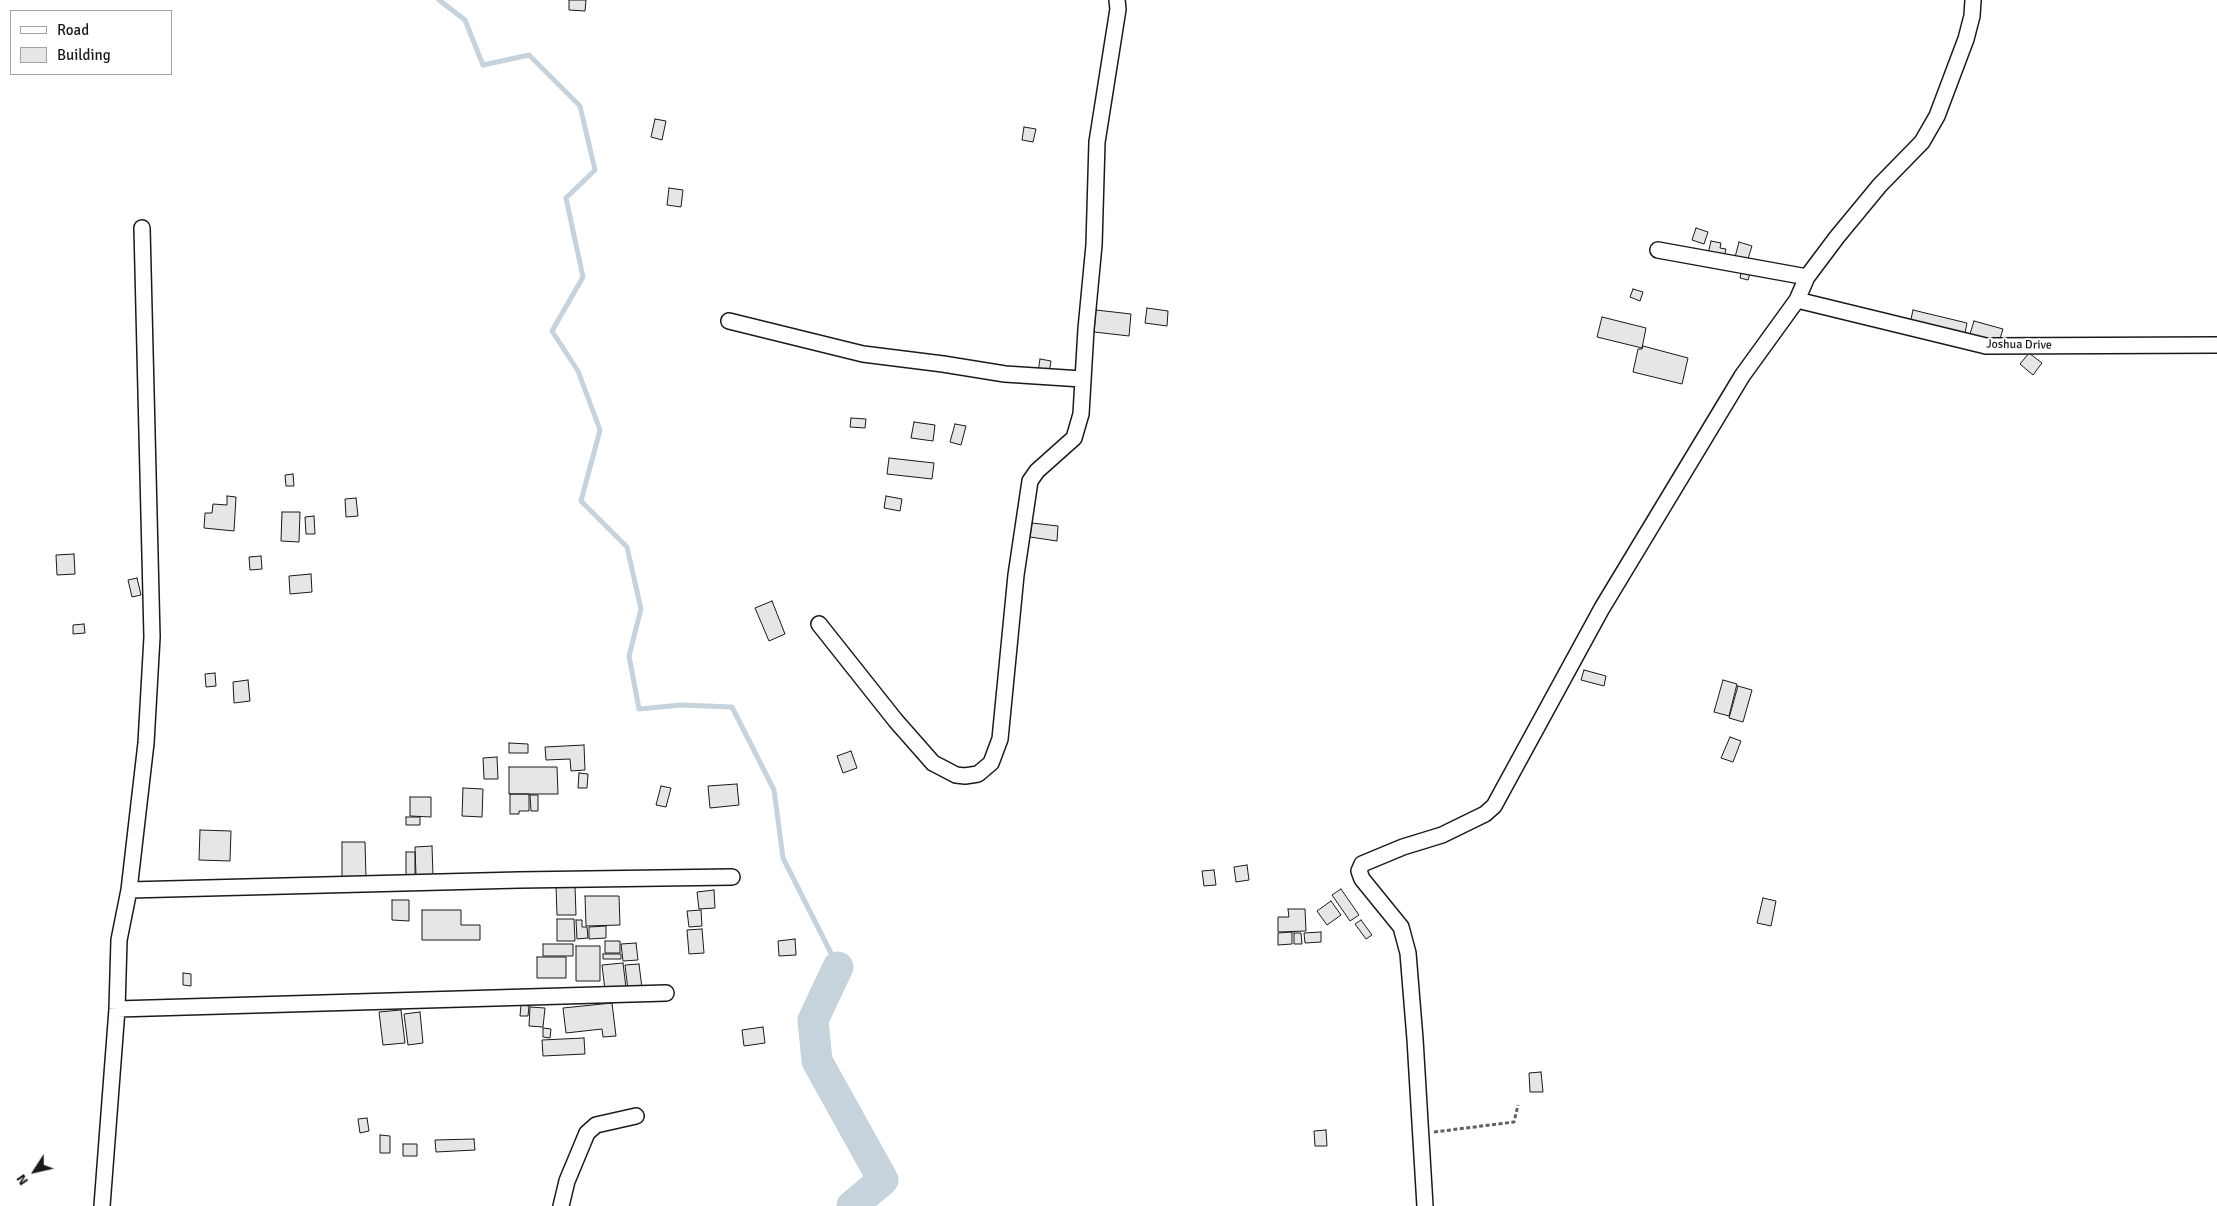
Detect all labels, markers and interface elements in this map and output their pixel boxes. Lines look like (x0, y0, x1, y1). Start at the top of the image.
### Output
legend (10, 10, 172, 75)
text: Road (57, 21, 89, 39)
text: Building (57, 46, 111, 64)
street label: Joshua Drive (1986, 337, 2052, 353)
north arrow (10, 1146, 60, 1196)
text: N (13, 1171, 32, 1189)

